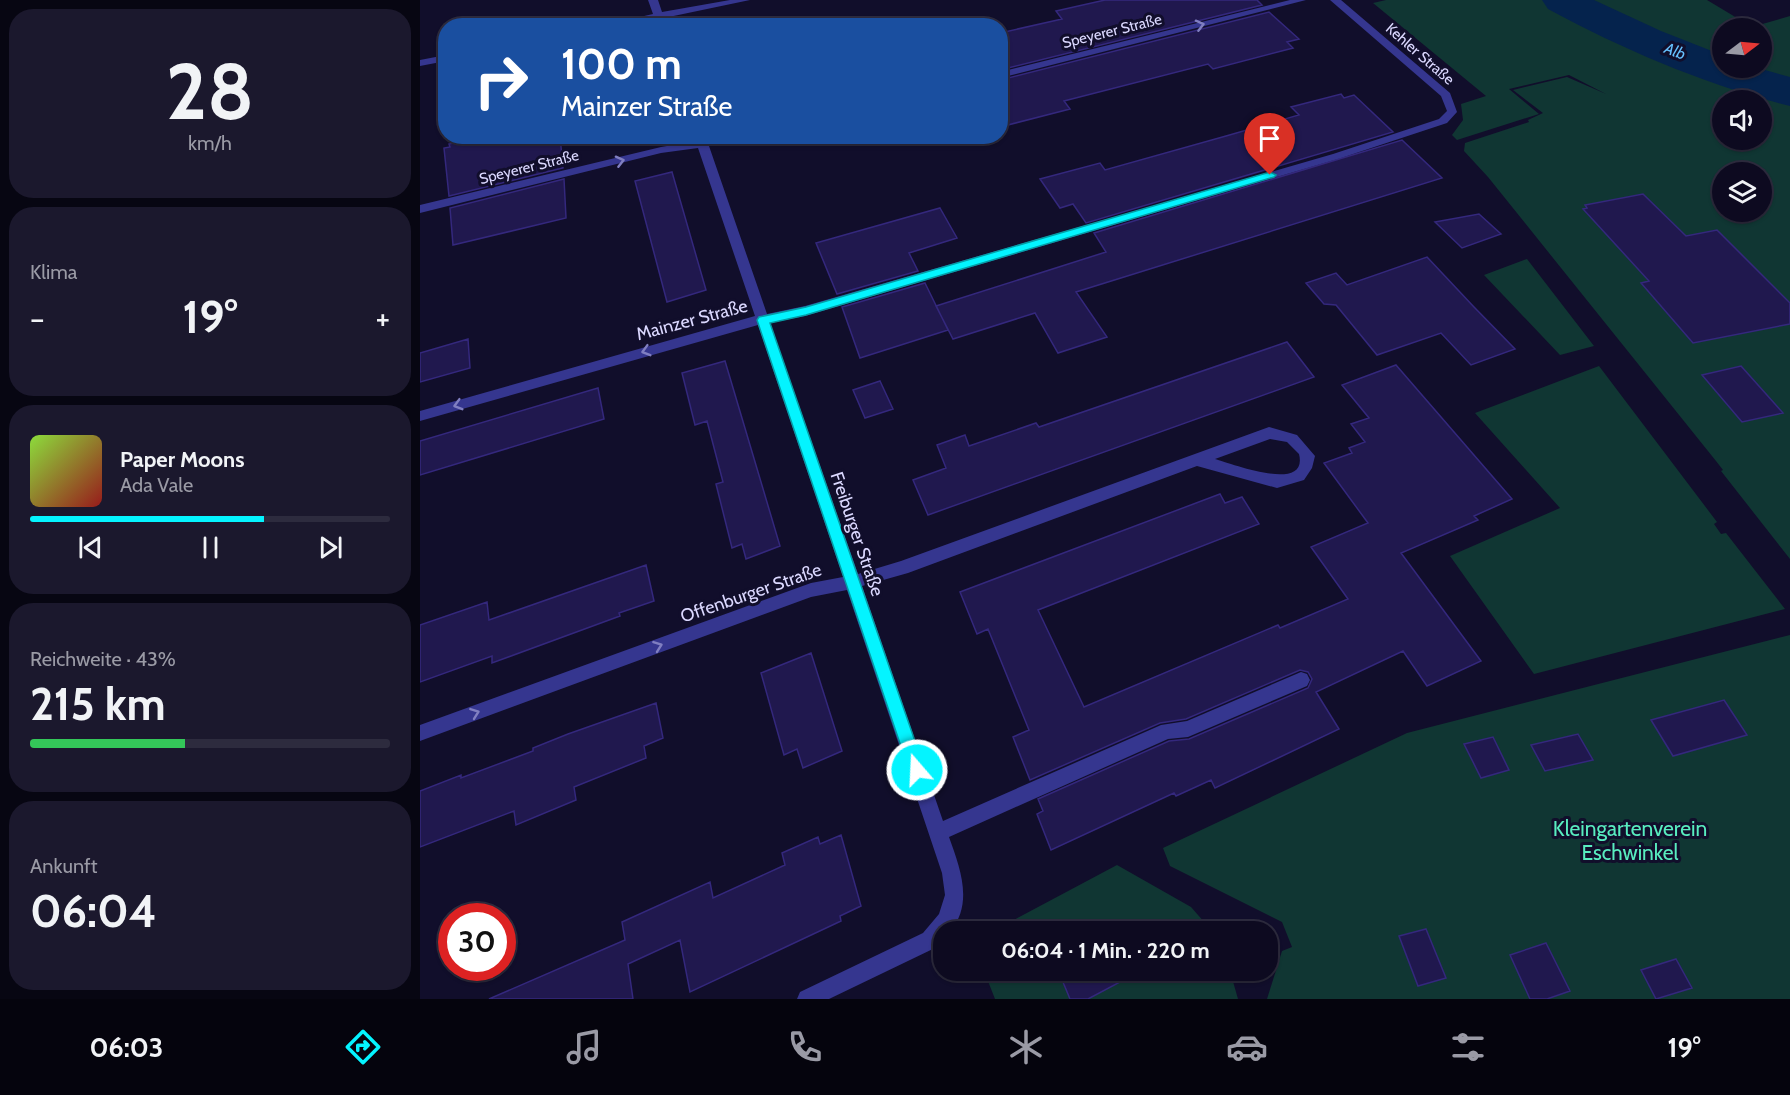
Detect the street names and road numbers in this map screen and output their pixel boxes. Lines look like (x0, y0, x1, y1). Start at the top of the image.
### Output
street label: Speyerer Straße (1060, 10, 1164, 52)
street label: Kehler Straße (1382, 19, 1458, 89)
street label: Speyerer Straße (477, 146, 581, 188)
street label: Mainzer Straße (634, 295, 750, 345)
street label: Freiburger Straße (825, 469, 889, 599)
street label: Offenburger Straße (678, 559, 824, 627)

